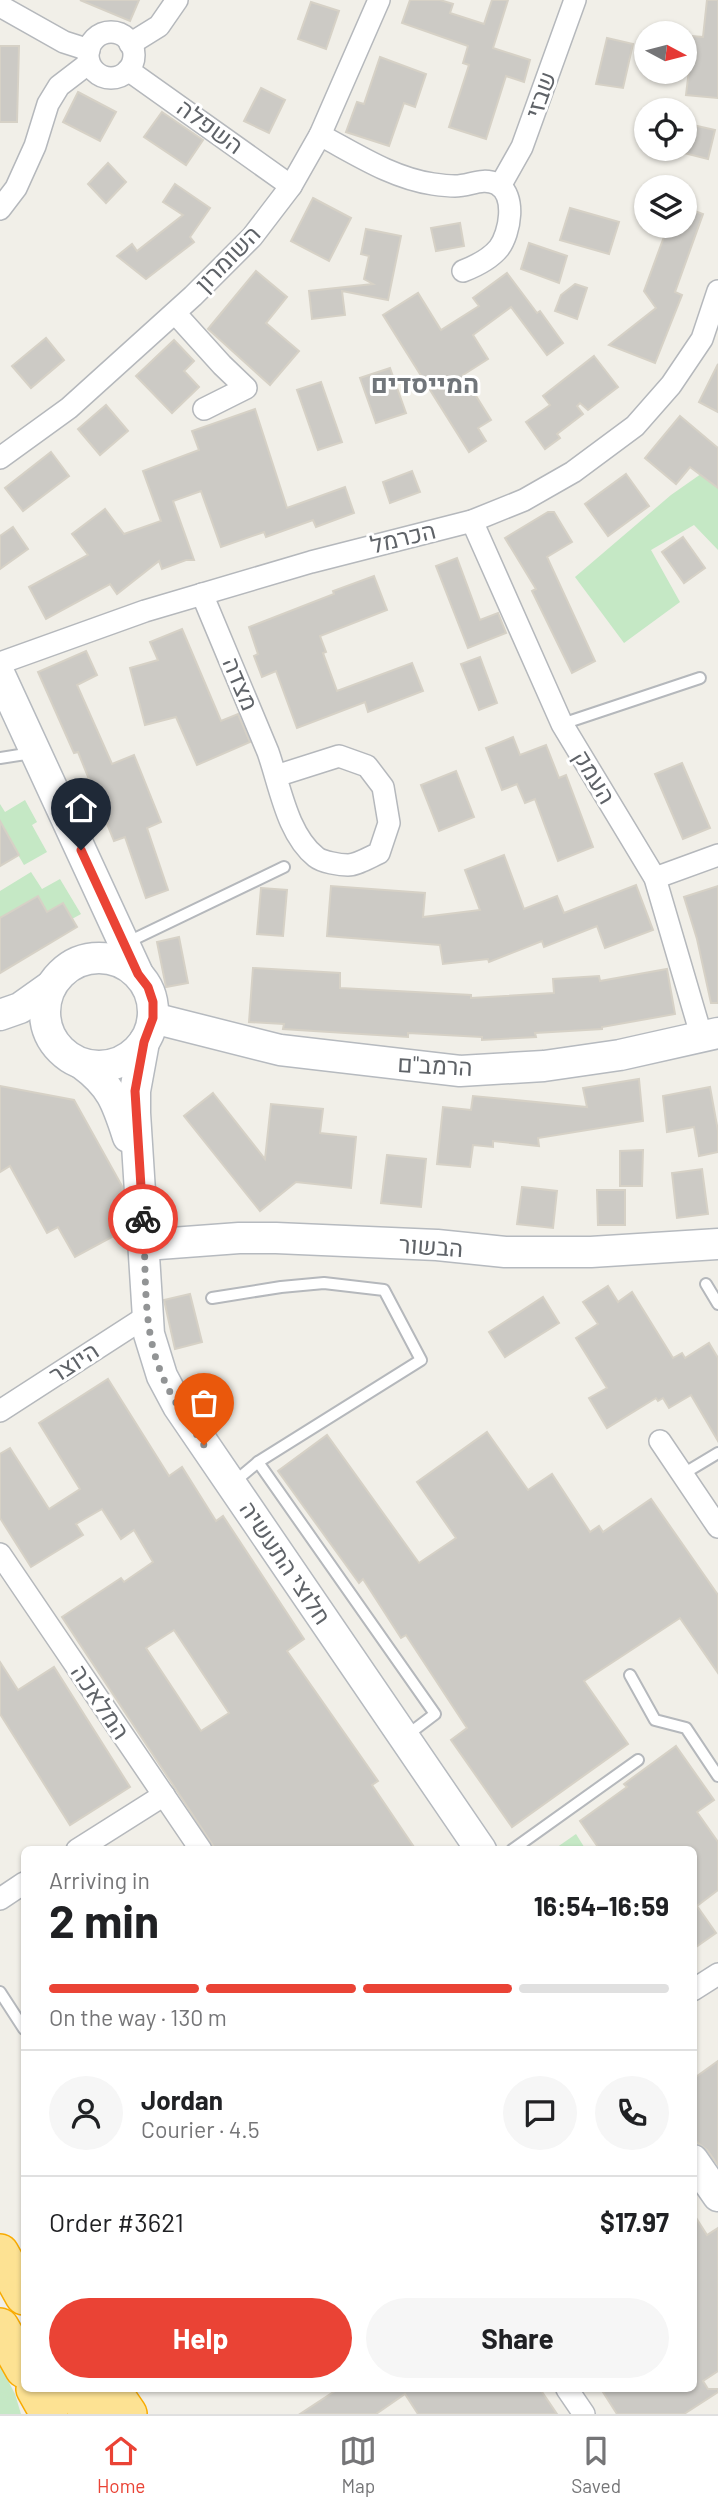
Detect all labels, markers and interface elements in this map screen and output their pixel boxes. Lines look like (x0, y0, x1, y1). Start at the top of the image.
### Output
north arrow (634, 21, 696, 84)
map controls (634, 21, 697, 238)
street label: שבזי (518, 67, 561, 122)
street label: השפלה (172, 92, 250, 159)
button: locate (634, 98, 697, 161)
button: layers (634, 175, 697, 238)
street label: השומרון (188, 219, 266, 297)
district label: המייסדים (371, 367, 479, 398)
street label: הכרמל (367, 514, 438, 559)
street label: מצדה (217, 652, 265, 714)
street label: העמק (568, 744, 623, 809)
pin (51, 778, 111, 850)
icon: home (62, 789, 100, 827)
street label: הרמב"ם (397, 1048, 473, 1081)
courier (108, 1184, 178, 1254)
icon: bike (124, 1200, 162, 1238)
street label: הבשור (398, 1229, 464, 1262)
street label: היוצר (43, 1335, 103, 1388)
pin (174, 1373, 234, 1445)
icon: bag (185, 1384, 223, 1422)
street label: חלוצי התעשיה (234, 1495, 338, 1629)
street label: המלאכה (66, 1658, 137, 1744)
text: Arriving in (49, 1866, 150, 1894)
text: 16:54–16:59 (534, 1890, 669, 1921)
text: 2 min (49, 1892, 159, 1947)
text: On the way · 130 m (49, 2003, 227, 2031)
button: person (49, 2076, 123, 2150)
button: chat (503, 2076, 577, 2150)
button: phone (595, 2076, 669, 2150)
text: Jordan (141, 2084, 223, 2115)
text: Courier · 4.5 (141, 2115, 260, 2143)
text: Order #3621 (49, 2206, 184, 2237)
text: $17.97 (600, 2206, 669, 2237)
button: Help (49, 2298, 352, 2378)
button: Share (366, 2298, 669, 2378)
tab: Home (97, 2432, 145, 2497)
tab: Map (339, 2432, 377, 2497)
tab: Saved (571, 2432, 621, 2497)

